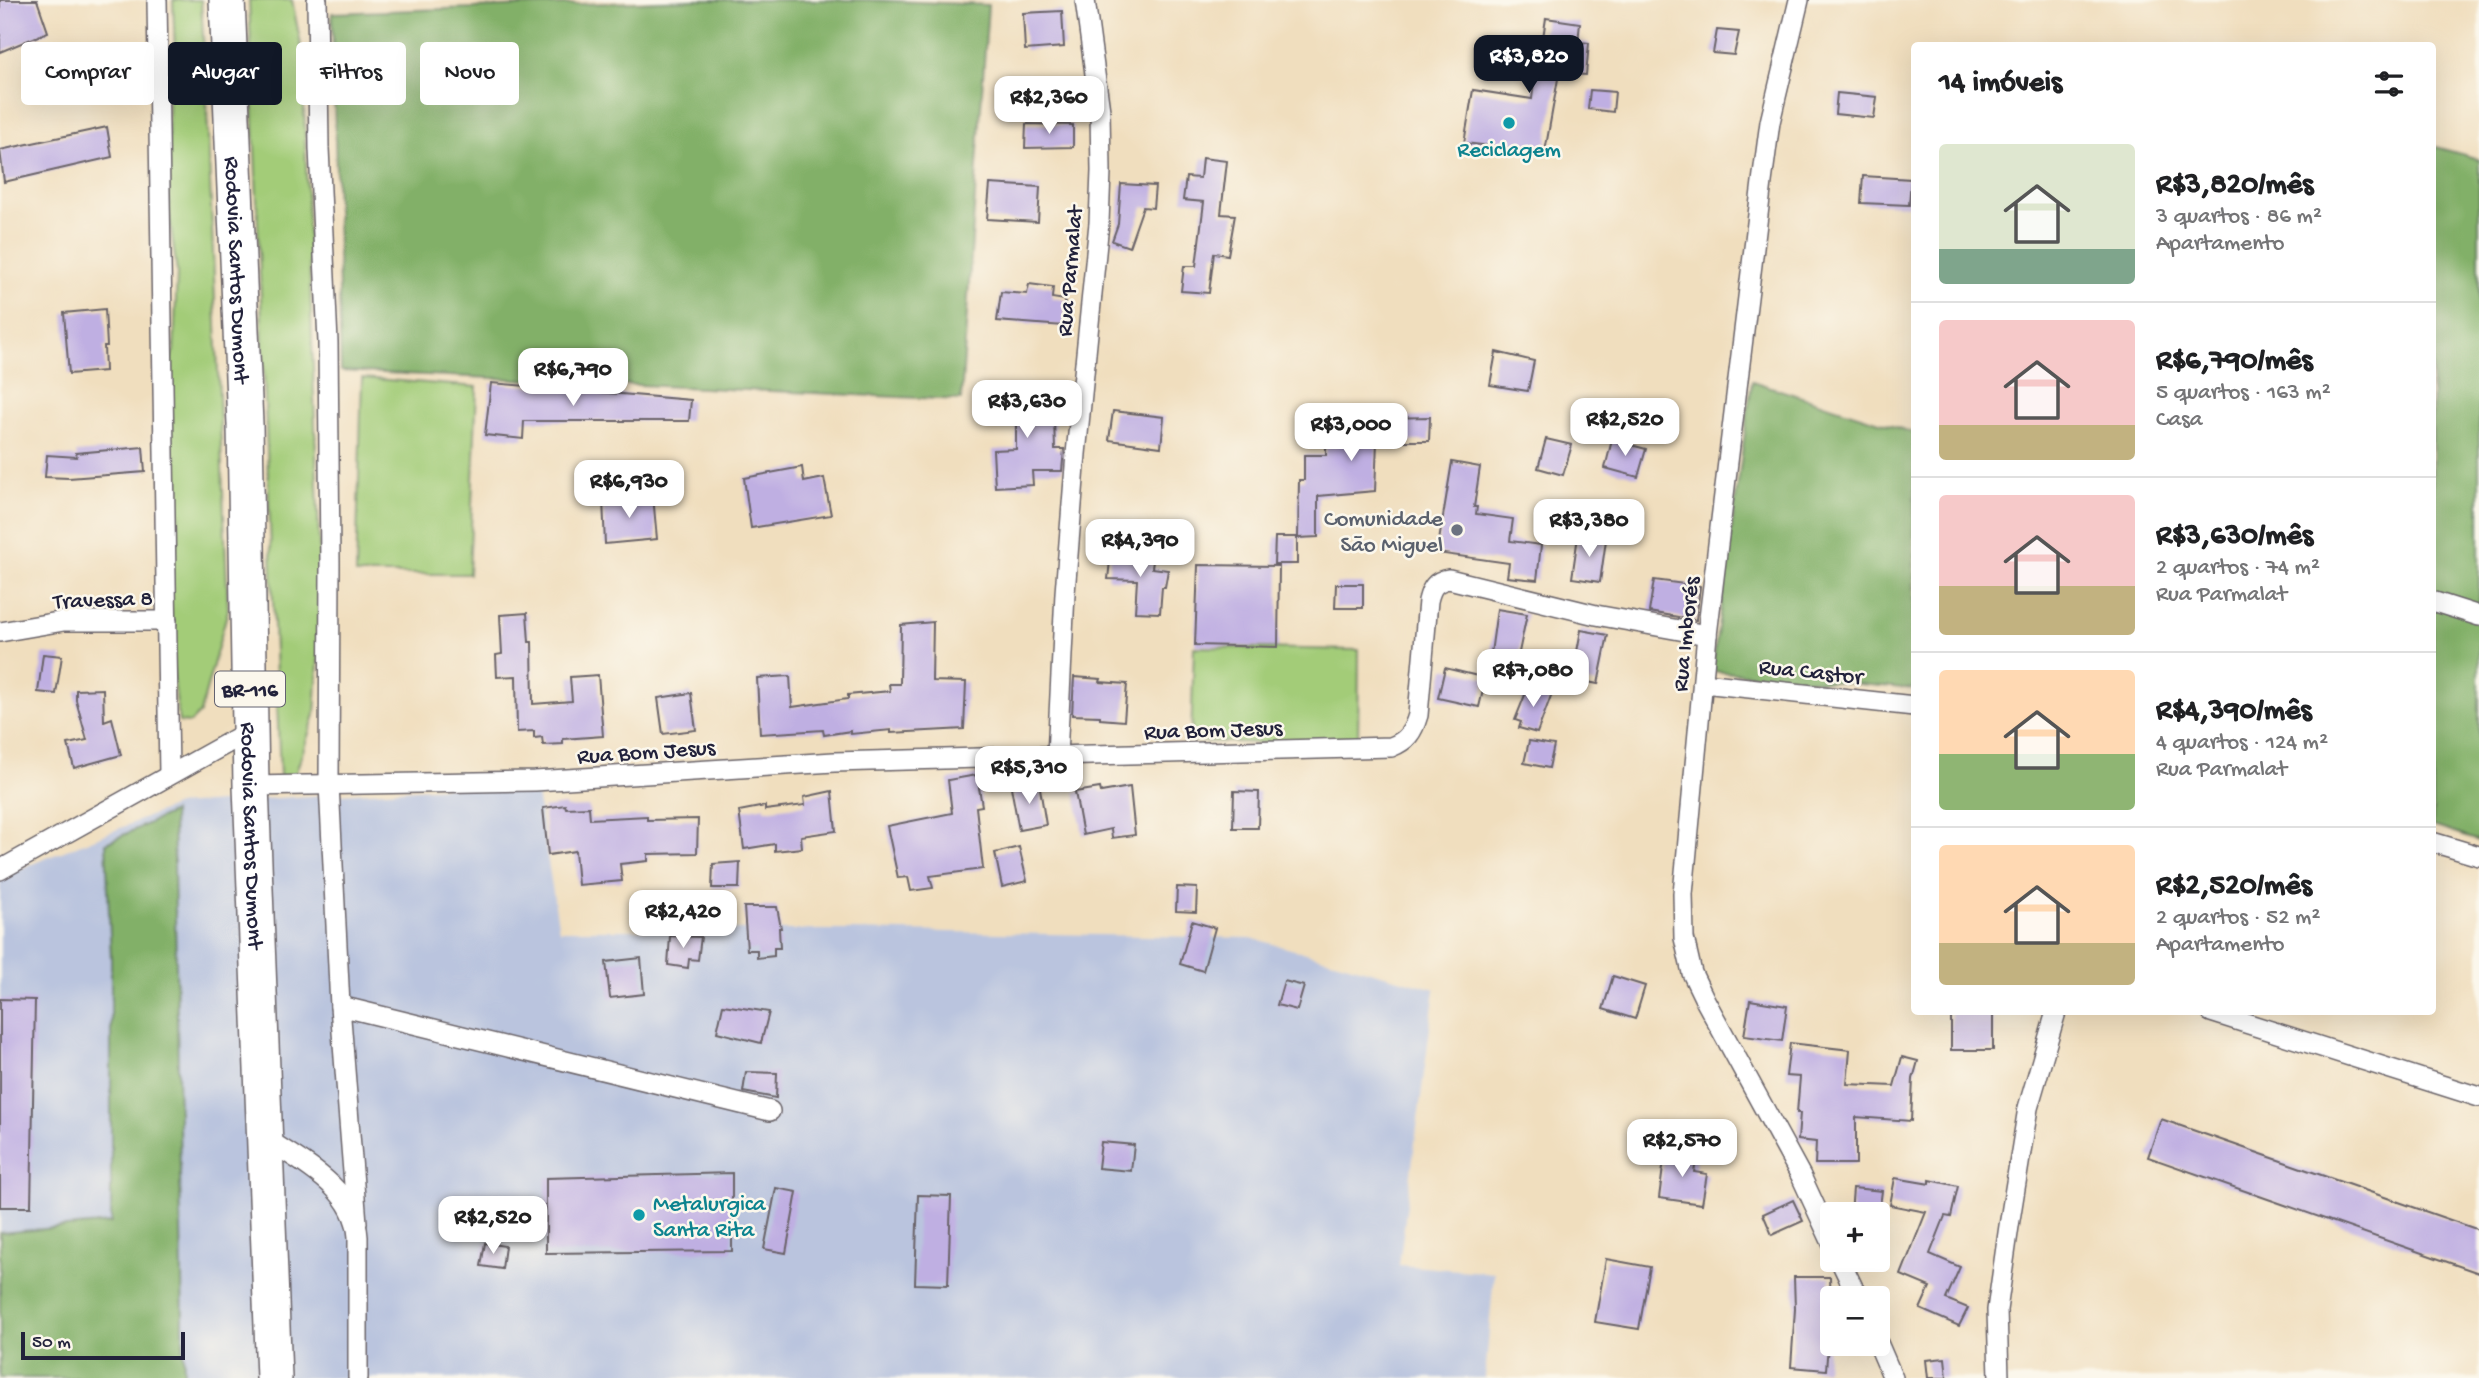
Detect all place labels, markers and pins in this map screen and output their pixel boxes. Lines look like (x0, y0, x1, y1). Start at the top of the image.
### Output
pin: R$3,820 (1464, 36, 1594, 95)
pin: R$2,360 (984, 76, 1114, 136)
marker: Reciclagem (1501, 115, 1517, 131)
place label: Reciclagem (1457, 138, 1561, 165)
pin: R$6,790 (508, 348, 638, 408)
pin: R$3,630 (962, 380, 1092, 440)
pin: R$2,520 (1560, 398, 1690, 458)
pin: R$3,000 (1286, 404, 1416, 463)
pin: R$6,930 (564, 461, 694, 520)
pin: R$3,380 (1524, 500, 1654, 559)
place label: Comunidade São Miguel (1324, 507, 1444, 560)
pin: R$4,390 (1075, 520, 1205, 579)
marker: Comunidade São Miguel (1449, 522, 1465, 538)
pin: R$7,080 (1468, 650, 1598, 709)
pin: R$5,310 (964, 746, 1094, 806)
pin: R$2,420 (618, 890, 748, 950)
pin: R$2,570 (1617, 1120, 1747, 1179)
place label: Metalurgica Santa Rita (653, 1192, 767, 1245)
pin: R$2,520 (428, 1196, 558, 1256)
marker: Metalurgica Santa Rita (631, 1207, 647, 1223)

